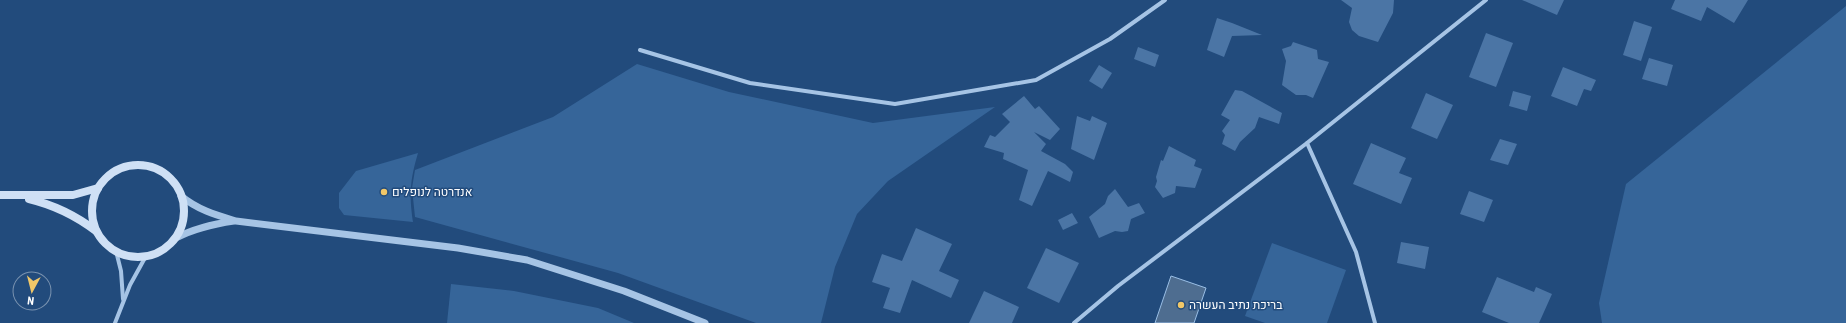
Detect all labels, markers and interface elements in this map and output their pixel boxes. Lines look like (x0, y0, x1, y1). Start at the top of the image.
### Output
place label: אנדרטה לנופלים (392, 185, 473, 199)
marker: אנדרטה לנופלים (379, 187, 389, 197)
north arrow (12, 271, 52, 311)
text: N (26, 294, 35, 307)
place label: בריכת נתיב העשרה (1189, 298, 1283, 312)
marker: בריכת נתיב העשרה (1176, 300, 1186, 310)

